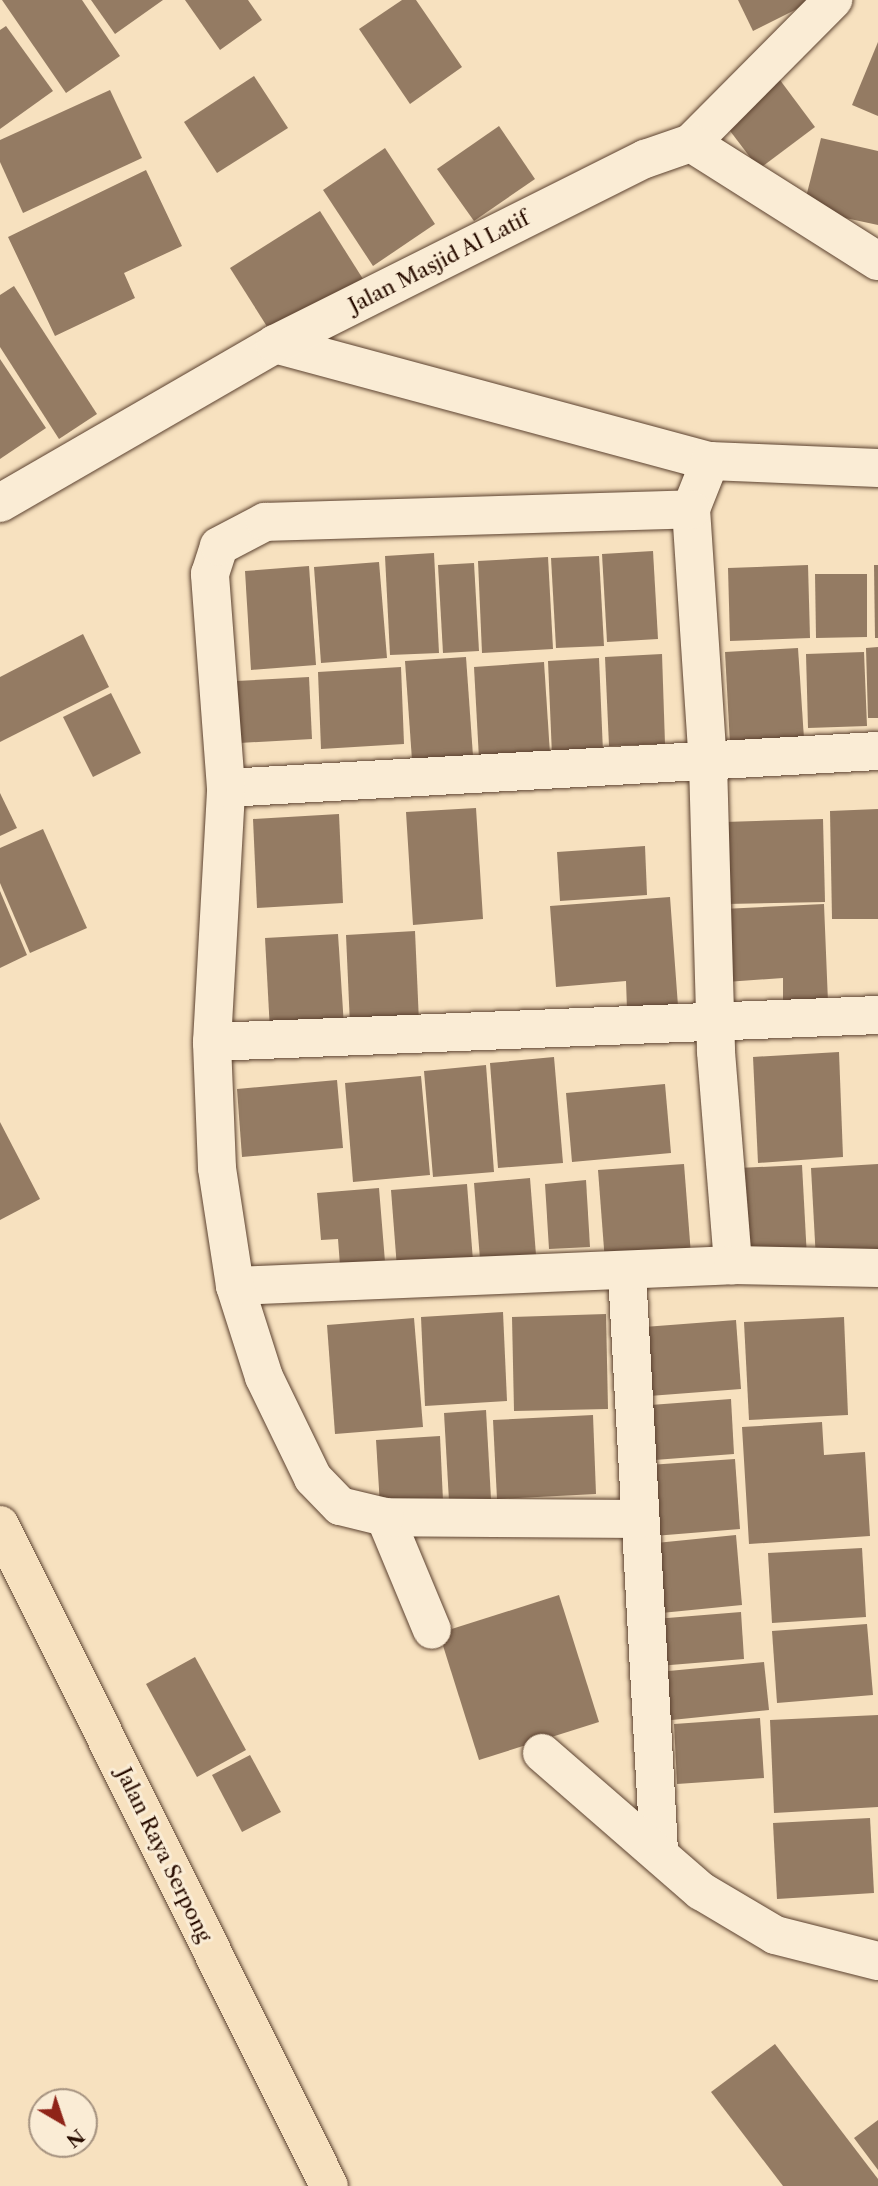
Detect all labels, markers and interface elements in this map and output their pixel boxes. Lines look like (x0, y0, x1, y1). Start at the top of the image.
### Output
street label: Jalan Masjid Al Latif (344, 205, 534, 319)
street label: Jalan Raya Serpong (111, 1764, 217, 1946)
north arrow (28, 2088, 98, 2158)
text: N (62, 2124, 89, 2152)

